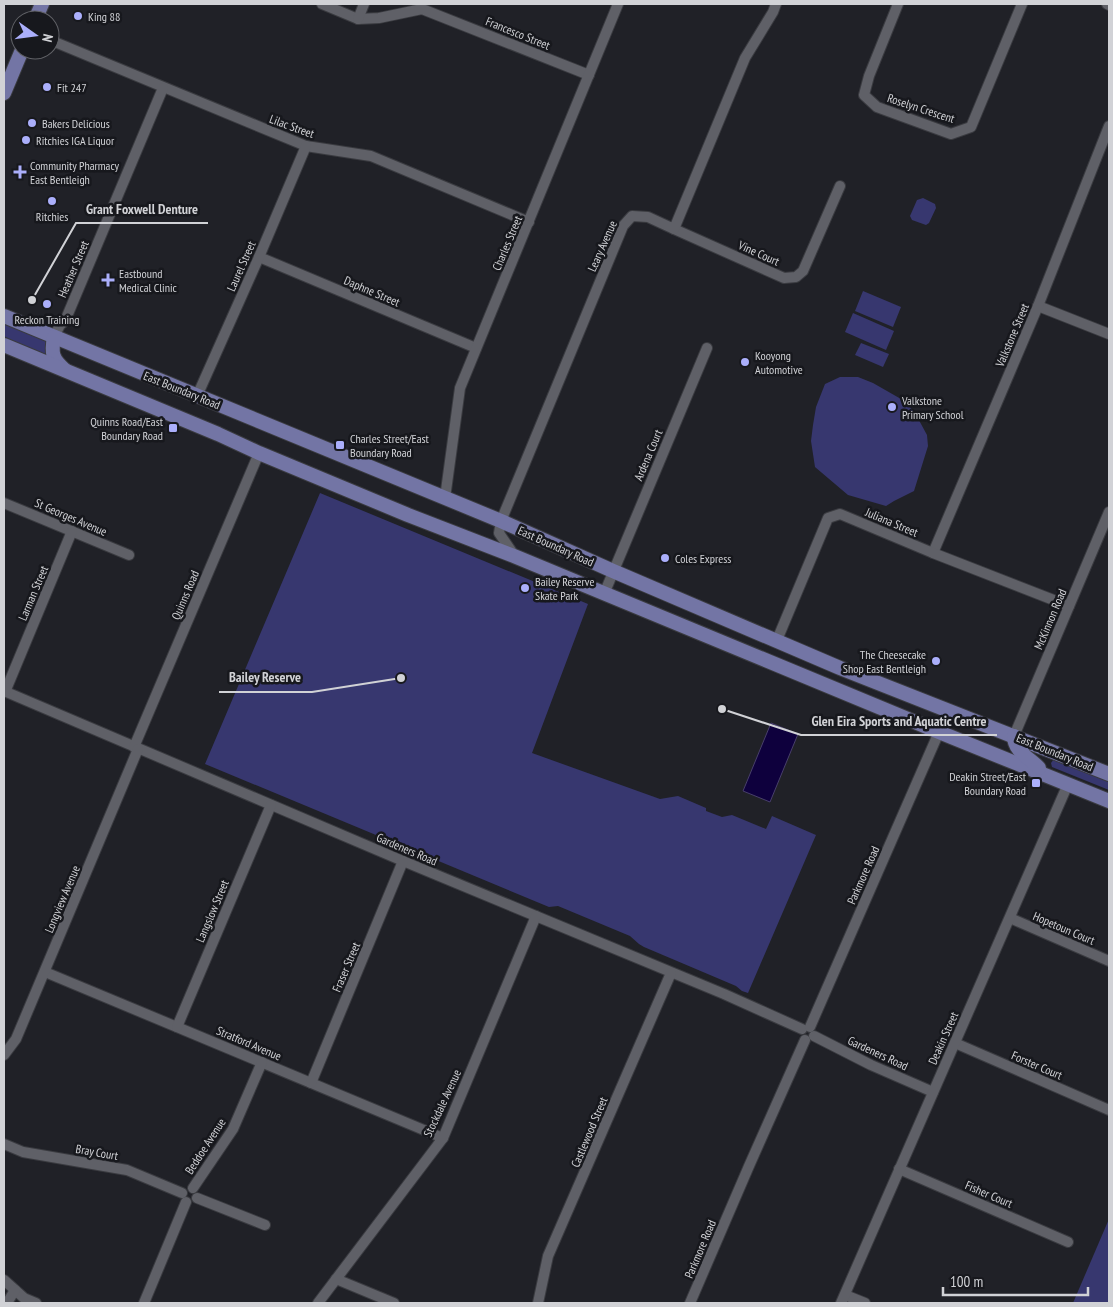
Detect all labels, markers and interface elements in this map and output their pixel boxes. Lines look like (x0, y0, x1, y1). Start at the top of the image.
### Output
place label: King 88 (88, 9, 120, 24)
north arrow (10, 10, 60, 60)
marker: King 88 (72, 10, 84, 22)
street label: Francesco Street (484, 13, 553, 53)
text: N (38, 32, 57, 44)
place label: Fit 247 (57, 80, 87, 95)
marker: Fit 247 (41, 81, 53, 93)
street label: Roselyn Crescent (885, 90, 957, 126)
street label: Lilac Street (268, 111, 317, 141)
place label: Bakers Delicious (42, 116, 110, 131)
marker: Bakers Delicious (26, 117, 38, 129)
place label: Ritchies IGA Liquor (36, 133, 115, 148)
marker: Ritchies IGA Liquor (20, 134, 32, 146)
place label: Community Pharmacy East Bentleigh (30, 158, 120, 187)
marker: Community Pharmacy East Bentleigh (14, 166, 26, 178)
callout: Grant Foxwell Denture (76, 194, 208, 223)
marker: Ritchies (46, 195, 58, 207)
text: Grant Foxwell Denture (86, 200, 198, 218)
place label: Ritchies (36, 209, 68, 224)
street label: Charles Street (489, 213, 526, 273)
street label: Leary Avenue (584, 218, 620, 274)
street label: Vine Court (735, 237, 782, 269)
street label: Heather Street (54, 238, 92, 300)
street label: Laurel Street (223, 238, 259, 293)
place label: Eastbound Medical Clinic (119, 266, 178, 295)
marker: Eastbound Medical Clinic (101, 273, 115, 287)
street label: Daphne Street (342, 273, 403, 310)
marker: Reckon Training (41, 298, 53, 310)
street label: Valkstone Street (992, 300, 1032, 370)
place label: Reckon Training (14, 312, 80, 327)
place label: Kooyong Automotive (755, 348, 803, 377)
marker: Kooyong Automotive (739, 356, 751, 368)
street label: East Boundary Road (141, 368, 223, 412)
place label: Valkstone Primary School (901, 393, 964, 422)
marker: Valkstone Primary School (886, 401, 898, 413)
place label: Quinns Road/East Boundary Road (90, 414, 164, 443)
marker: Quinns Road/East Boundary Road (167, 422, 179, 434)
street label: Ardena Court (631, 427, 666, 483)
place label: Charles Street/East Boundary Road (350, 431, 430, 460)
marker: Charles Street/East Boundary Road (334, 439, 346, 451)
street label: St Georges Avenue (33, 495, 109, 539)
street label: Juliana Street (862, 504, 921, 540)
street label: East Boundary Road (516, 523, 596, 569)
place label: Coles Express (675, 551, 731, 566)
marker: Coles Express (659, 552, 671, 564)
street label: Larman Street (15, 563, 52, 623)
street label: Quinns Road (168, 568, 202, 622)
place label: Bailey Reserve Skate Park (535, 574, 595, 603)
marker: Bailey Reserve Skate Park (519, 582, 531, 594)
street label: McKinnon Road (1031, 586, 1069, 652)
place label: The Cheesecake Shop East Bentleigh (843, 647, 926, 676)
marker: The Cheesecake Shop East Bentleigh (930, 655, 942, 667)
callout: Bailey Reserve (219, 663, 312, 692)
text: Bailey Reserve (229, 668, 301, 686)
callout: Glen Eira Sports and Aquatic Centre (801, 706, 997, 735)
text: Glen Eira Sports and Aquatic Centre (811, 712, 987, 730)
street label: East Boundary Road (1014, 730, 1096, 774)
place label: Deakin Street/East Boundary Road (949, 769, 1027, 798)
marker: Deakin Street/East Boundary Road (1030, 777, 1042, 789)
street label: Gardeners Road (374, 829, 440, 869)
street label: Parkmore Road (844, 844, 882, 906)
street label: Longview Avenue (41, 863, 83, 935)
street label: Langslow Street (192, 877, 232, 944)
street label: Hopetoun Court (1031, 908, 1098, 948)
street label: Fraser Street (329, 939, 363, 994)
street label: Deakin Street (925, 1009, 962, 1067)
street label: Stratford Avenue (214, 1023, 284, 1063)
street label: Gardeners Road (845, 1033, 911, 1073)
street label: Forster Court (1009, 1048, 1065, 1083)
street label: Stockdale Avenue (420, 1067, 464, 1139)
street label: Castlewood Street (567, 1094, 611, 1169)
street label: Beddoe Avenue (181, 1115, 229, 1177)
street label: Bray Court (75, 1141, 120, 1163)
street label: Fisher Court (963, 1177, 1016, 1211)
street label: Parkmore Road (681, 1217, 719, 1281)
scale bar (943, 1264, 1088, 1296)
text: 100 m (950, 1272, 983, 1291)

